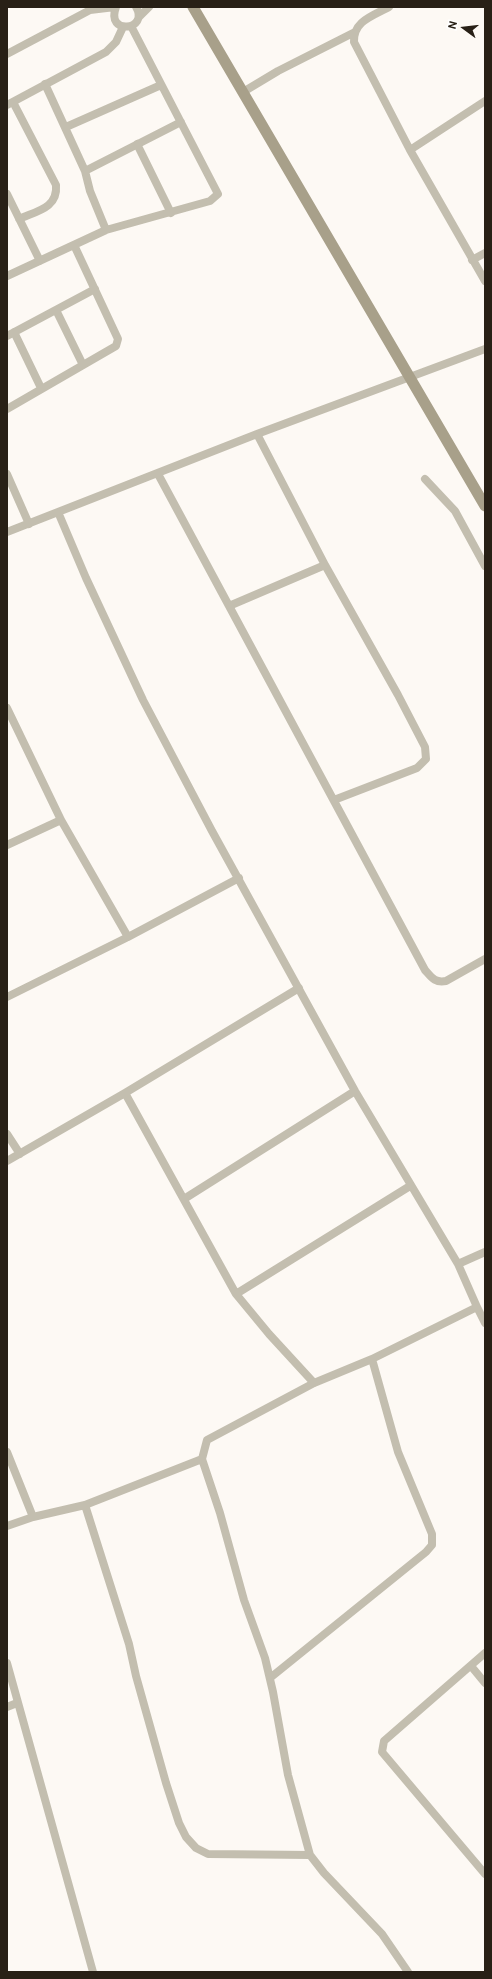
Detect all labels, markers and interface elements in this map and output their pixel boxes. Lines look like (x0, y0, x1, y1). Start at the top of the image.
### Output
north arrow (444, 8, 484, 48)
text: N (445, 19, 460, 30)

